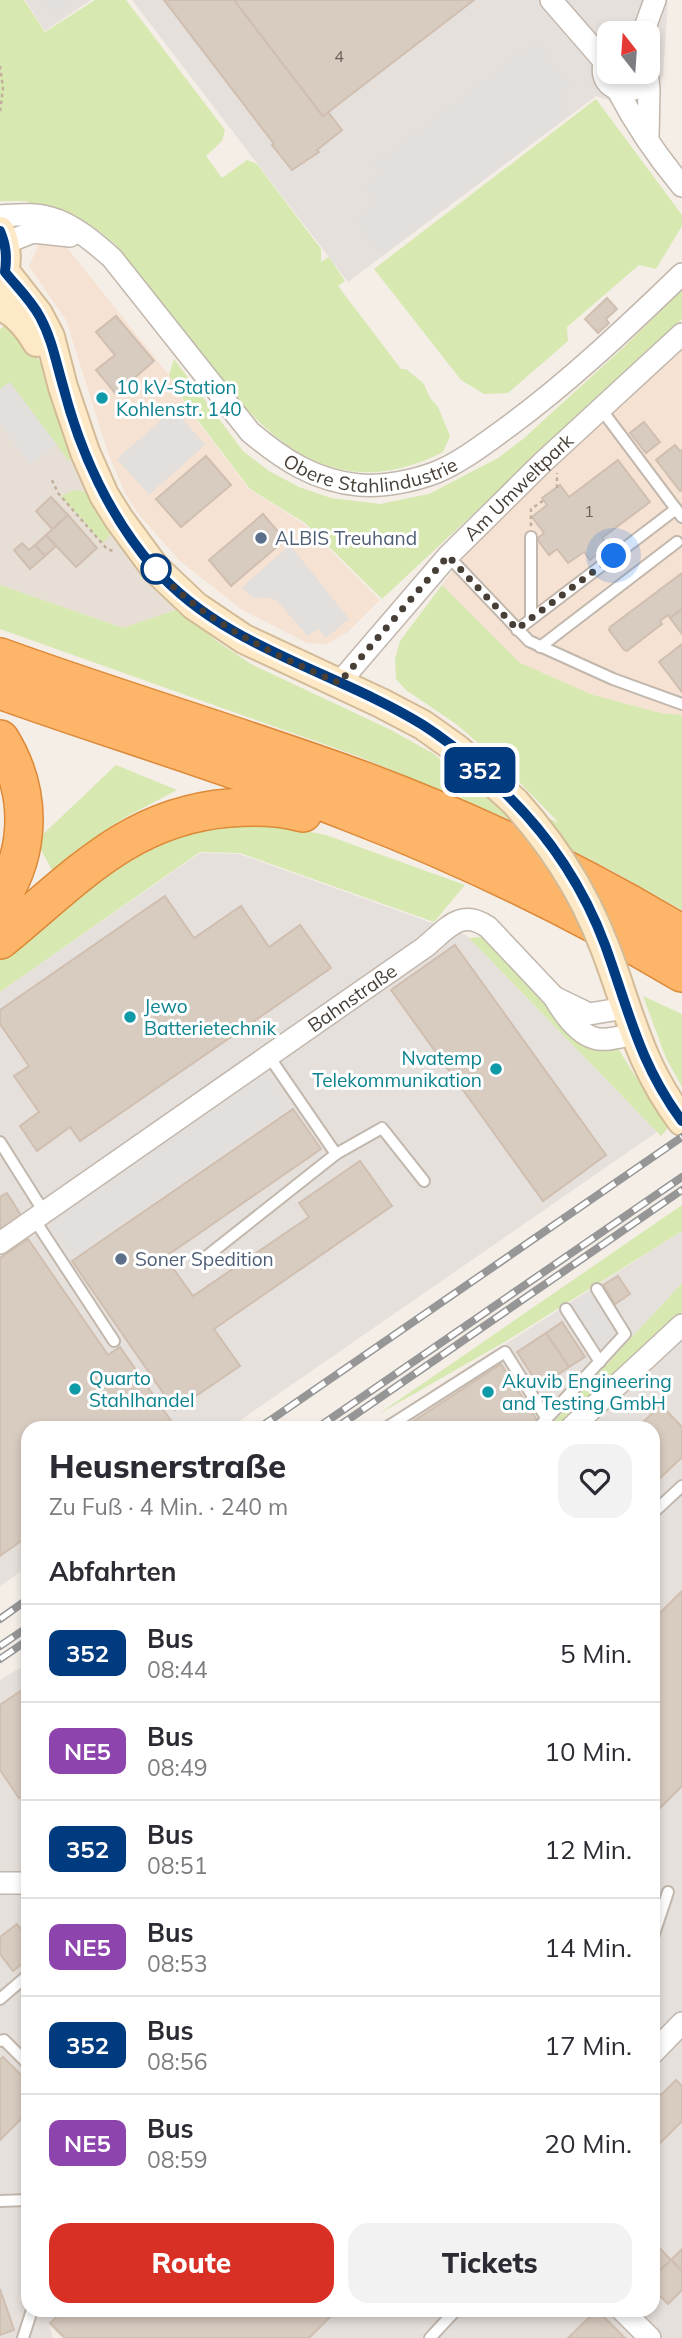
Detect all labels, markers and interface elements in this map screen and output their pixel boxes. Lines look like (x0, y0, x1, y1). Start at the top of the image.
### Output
north arrow (597, 21, 660, 84)
map controls (597, 21, 660, 84)
house number: 4 (334, 46, 344, 66)
place label: 10 kV-Station Kohlenstr. 140 (116, 375, 242, 421)
marker: 10 kV-Station Kohlenstr. 140 (94, 390, 110, 406)
street label: Am Umweltpark (459, 428, 578, 546)
street label: Obere Stahlindustrie (280, 443, 460, 469)
text: Obere Stahlindustrie (279, 448, 462, 497)
house number: 1 (584, 501, 594, 521)
place label: ALBIS Treuhand (275, 526, 417, 550)
marker: ALBIS Treuhand (253, 530, 269, 546)
your location (596, 538, 631, 573)
unlabelled marker (141, 554, 171, 584)
line badge: 352 (440, 747, 520, 793)
text: 352 (458, 755, 502, 785)
street label: Bahnstraße (303, 958, 401, 1037)
place label: Jewo Batterietechnik (144, 994, 276, 1040)
marker: Jewo Batterietechnik (122, 1009, 138, 1025)
place label: Nvatemp Telekommunikation (312, 1046, 482, 1092)
marker: Nvatemp Telekommunikation (488, 1061, 504, 1077)
place label: Soner Spedition (135, 1247, 274, 1271)
marker: Soner Spedition (113, 1251, 129, 1267)
place label: Quarto Stahlhandel (89, 1366, 194, 1412)
place label: Akuvib Engineering and Testing GmbH (502, 1369, 672, 1415)
marker: Quarto Stahlhandel (67, 1381, 83, 1397)
marker: Akuvib Engineering and Testing GmbH (480, 1384, 496, 1400)
button: heart (558, 1444, 632, 1518)
text: Heusnerstraße (49, 1445, 286, 1486)
text: Zu Fuß · 4 Min. · 240 m (49, 1492, 288, 1521)
text: Abfahrten (49, 1555, 176, 1588)
text: Bus (147, 1622, 193, 1655)
text: 5 Min. (560, 1637, 632, 1670)
text: 352 (66, 1638, 109, 1668)
text: 08:44 (147, 1655, 207, 1684)
text: Bus (147, 1720, 193, 1753)
text: 10 Min. (544, 1735, 632, 1768)
text: NE5 (64, 1736, 111, 1766)
text: 08:49 (147, 1753, 207, 1782)
text: Bus (147, 1818, 193, 1851)
text: 12 Min. (544, 1833, 632, 1866)
text: 352 (66, 1834, 109, 1864)
text: 08:51 (147, 1851, 207, 1880)
text: Bus (147, 1916, 193, 1949)
text: 14 Min. (544, 1931, 632, 1964)
text: NE5 (64, 1932, 111, 1962)
text: 08:53 (147, 1949, 207, 1978)
text: Bus (147, 2014, 193, 2047)
text: 17 Min. (544, 2029, 632, 2062)
text: 352 (66, 2030, 109, 2060)
text: 08:56 (147, 2047, 207, 2076)
text: Bus (147, 2112, 193, 2145)
text: 20 Min. (544, 2127, 632, 2160)
text: NE5 (64, 2128, 111, 2158)
text: 08:59 (147, 2145, 207, 2174)
button: Route (49, 2223, 334, 2303)
button: Tickets (348, 2223, 632, 2303)

